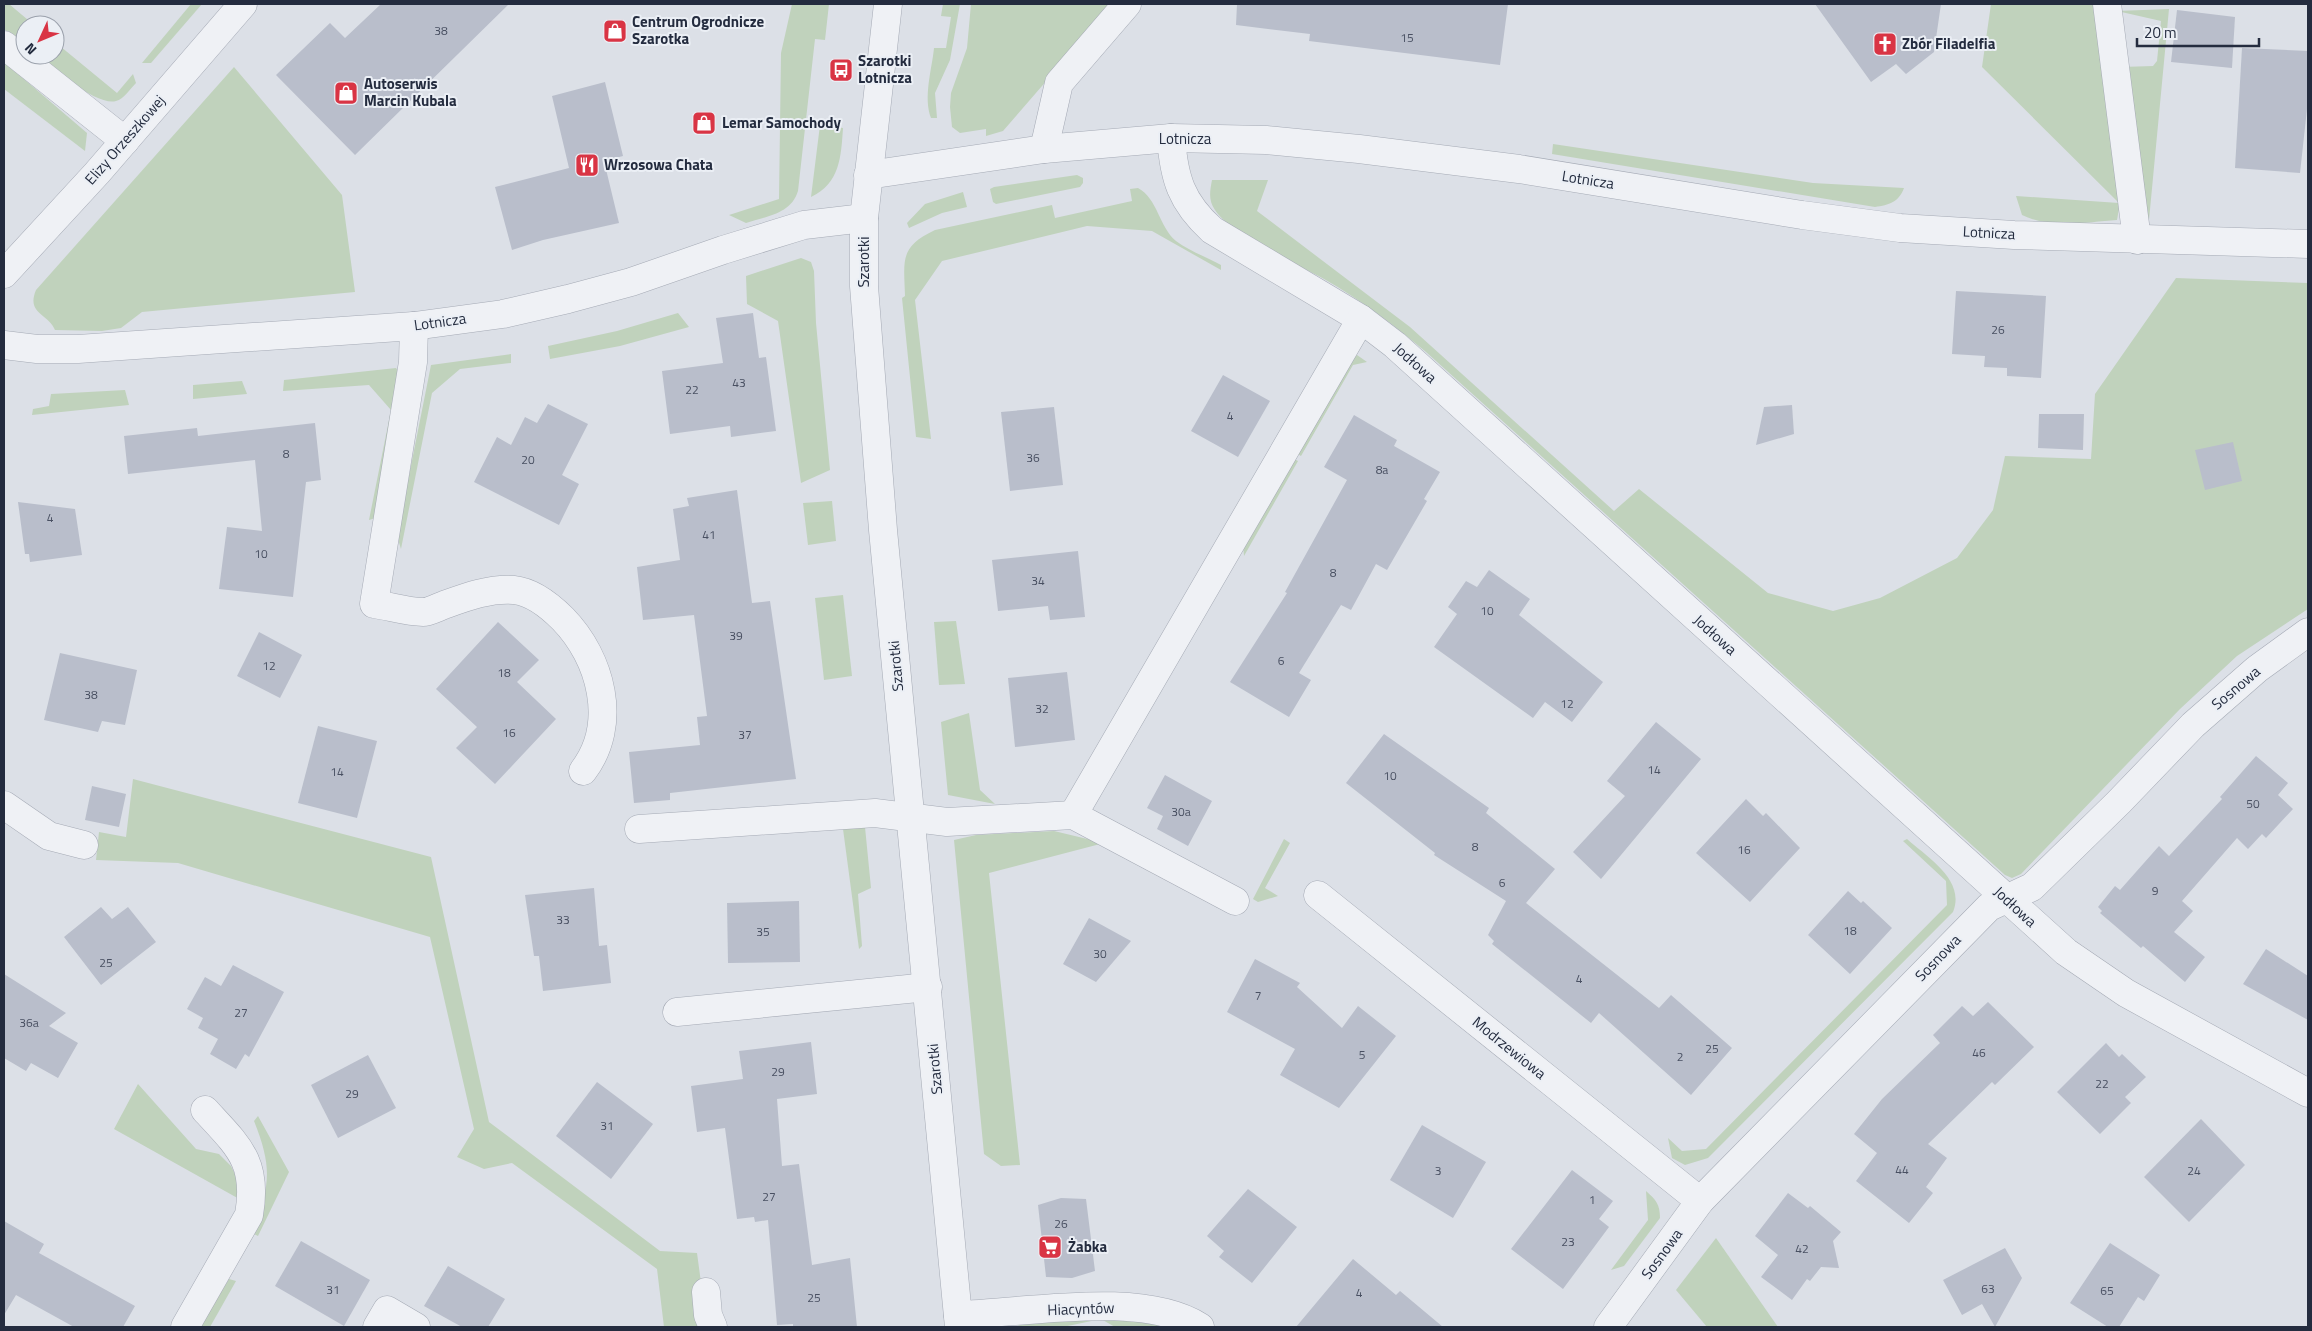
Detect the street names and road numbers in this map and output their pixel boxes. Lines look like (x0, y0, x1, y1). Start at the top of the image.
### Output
street label: Elizy Orzeszkowej (79, 90, 170, 190)
street label: Lotnicza (1159, 127, 1212, 150)
street label: Lotnicza (1560, 164, 1616, 195)
street label: Lotnicza (1962, 220, 2016, 245)
street label: Szarotki (852, 236, 875, 288)
street label: Lotnicza (412, 306, 468, 337)
street label: Jodłowa (1389, 337, 1443, 389)
street label: Jodłowa (1689, 609, 1743, 661)
street label: Szarotki (882, 640, 909, 692)
street label: Sosnowa (2206, 660, 2266, 715)
street label: Jodłowa (1989, 881, 2042, 933)
street label: Sosnowa (1909, 929, 1966, 986)
street label: Modrzewiowa (1467, 1011, 1552, 1085)
street label: Szarotki (921, 1043, 948, 1095)
street label: Sosnowa (1635, 1223, 1688, 1284)
street label: Hiacyntów (1047, 1296, 1115, 1321)

